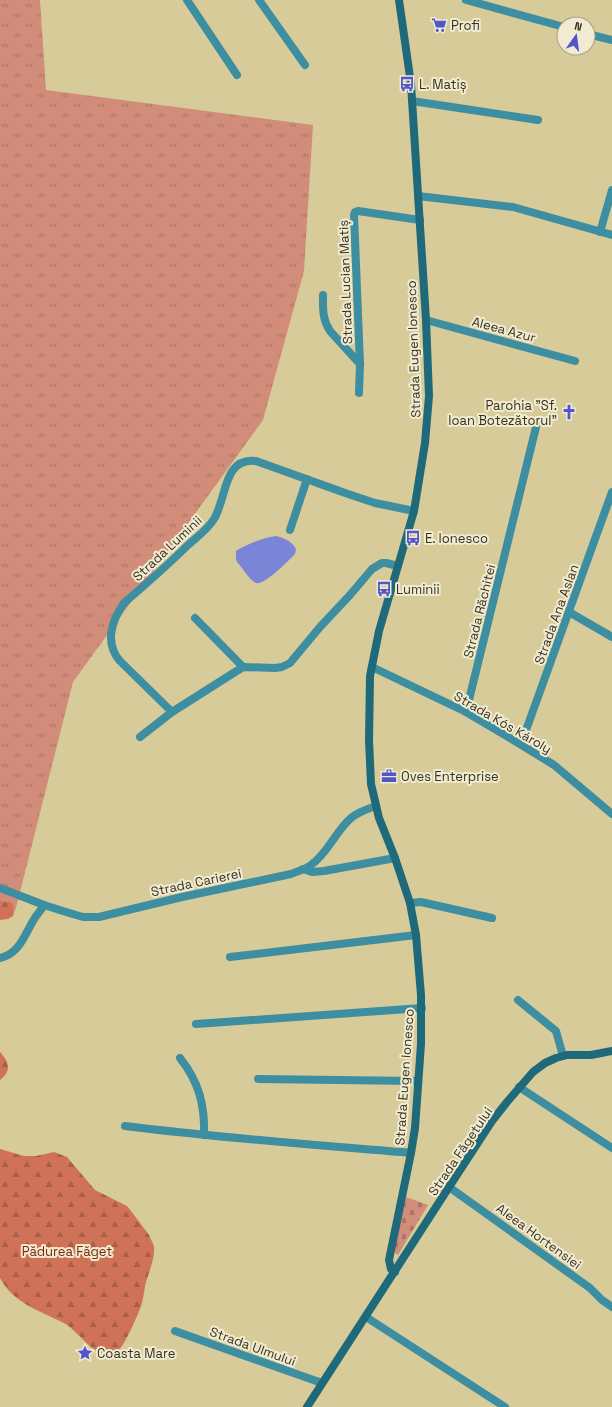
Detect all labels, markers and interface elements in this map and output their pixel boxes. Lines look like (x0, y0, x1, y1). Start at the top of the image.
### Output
supermarket icon: Profi (430, 16, 448, 34)
north arrow (556, 16, 596, 56)
place label: Profi (451, 17, 480, 34)
text: N (573, 19, 584, 34)
bus stop icon: L. Matiș (398, 75, 416, 93)
place label: L. Matiș (419, 76, 467, 93)
street label: Strada Lucian Matiș (335, 219, 356, 344)
street label: Strada Eugen Ionesco (403, 280, 424, 418)
street label: Aleea Azur (470, 313, 538, 346)
place label: Parohia "Sf. Ioan Botezătorul" (448, 397, 557, 429)
church icon: Parohia "Sf. Ioan Botezătorul" (560, 403, 578, 421)
street label: Strada Luminii (129, 512, 206, 585)
bus stop icon: E. Ionesco (404, 529, 422, 547)
place label: E. Ionesco (425, 530, 488, 547)
street label: Strada Răchitei (460, 562, 499, 660)
street label: Strada Ana Aslan (530, 562, 582, 667)
bus stop icon: Luminii (375, 580, 393, 598)
place label: Luminii (396, 581, 440, 598)
street label: Strada Kós Károly (451, 688, 555, 757)
office icon: Oves Enterprise (380, 767, 398, 785)
place label: Oves Enterprise (401, 768, 499, 785)
street label: Strada Carierei (149, 865, 243, 900)
street label: Strada Eugen Ionesco (391, 1008, 418, 1146)
street label: Strada Făgetului (424, 1104, 496, 1199)
street label: Aleea Hortensiei (493, 1200, 585, 1273)
park label: Pădurea Făget (22, 1243, 112, 1260)
street label: Strada Ulmului (207, 1323, 298, 1370)
place icon: Coasta Mare (76, 1344, 94, 1362)
place label: Coasta Mare (97, 1345, 175, 1362)

